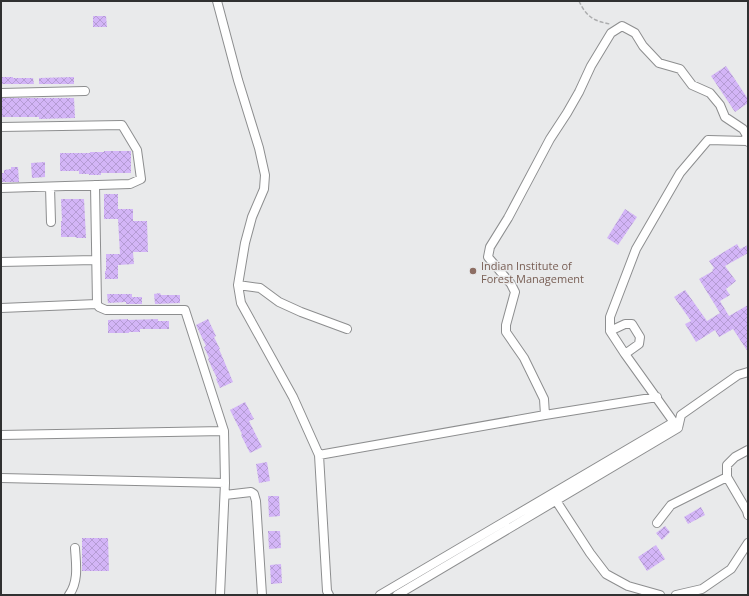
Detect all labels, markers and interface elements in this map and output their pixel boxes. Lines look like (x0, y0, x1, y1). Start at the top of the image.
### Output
place label: Indian Institute of Forest Management (481, 258, 584, 286)
marker: Indian Institute of Forest Management (468, 266, 478, 276)

